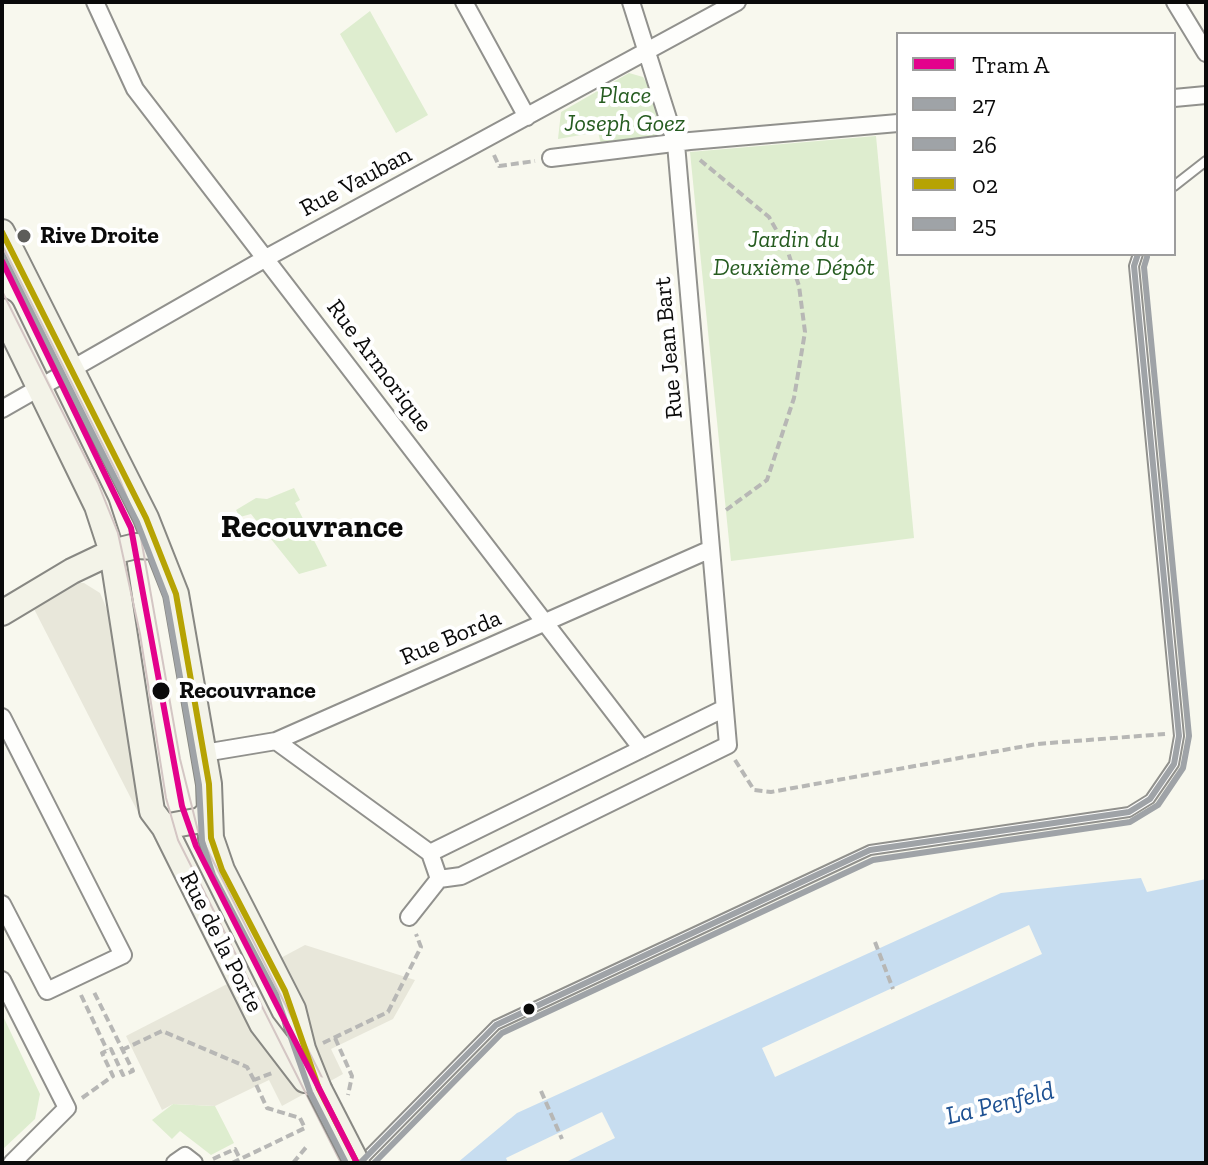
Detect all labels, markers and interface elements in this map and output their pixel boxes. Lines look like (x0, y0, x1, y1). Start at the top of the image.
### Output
legend (896, 32, 1176, 256)
text: Tram A (972, 50, 1049, 79)
park label: Place Joseph Goez (565, 82, 685, 138)
text: 27 (972, 90, 996, 119)
text: 26 (972, 130, 997, 159)
street label: Rue Vauban (295, 141, 417, 223)
text: 02 (972, 170, 998, 199)
text: 25 (972, 210, 997, 239)
place label: Rive Droite (40, 222, 159, 250)
park label: Jardin du Deuxième Dépôt (713, 226, 875, 282)
marker: Rive Droite (15, 227, 33, 245)
street label: Rue Jean Bart (648, 276, 690, 420)
street label: Rue Armorique (320, 294, 438, 438)
district label: Recouvrance (221, 509, 403, 547)
street label: Rue Borda (396, 604, 506, 672)
place label: Recouvrance (179, 677, 316, 705)
marker: Recouvrance (150, 680, 172, 702)
street label: Rue de la Porte (173, 867, 269, 1017)
unlabelled marker (521, 1001, 537, 1017)
water label: La Penfeld (943, 1076, 1057, 1132)

